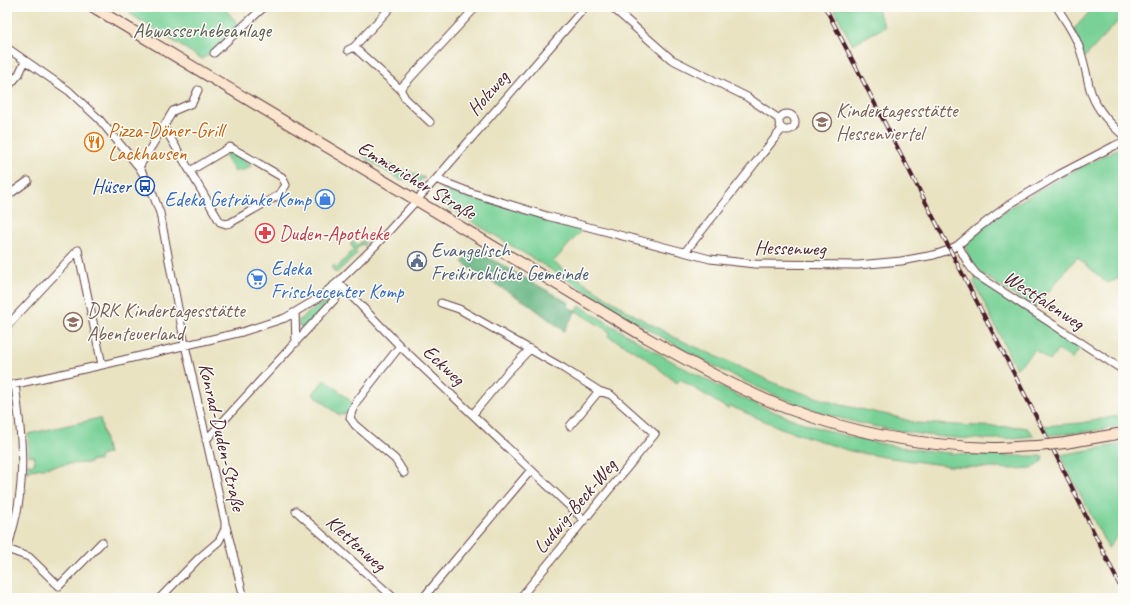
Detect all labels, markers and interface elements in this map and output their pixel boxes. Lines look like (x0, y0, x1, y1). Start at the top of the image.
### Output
park label: Abwasserhebeanlage (133, 18, 273, 43)
street label: Holzweg (462, 65, 515, 121)
place label: Kindertagesstätte Hessenviertel (836, 98, 959, 146)
school or university icon: Kindertagesstätte Hessenviertel (811, 111, 833, 133)
place label: Pizza-Döner-Grill Lackhausen (108, 118, 227, 166)
restaurant icon: Pizza-Döner-Grill Lackhausen (83, 131, 105, 153)
street label: Emmericher Straße (353, 135, 482, 226)
place label: Hüser (92, 174, 133, 199)
bus stop icon: Hüser (134, 175, 156, 197)
place label: Edeka Getränke Komp (164, 187, 312, 212)
shop icon: Edeka Getränke Komp (314, 188, 336, 210)
place label: Duden-Apotheke (279, 221, 390, 246)
pharmacy icon: Duden-Apotheke (254, 222, 276, 244)
street label: Hessenweg (754, 235, 828, 261)
place label: Evangelisch Freikirchliche Gemeinde (431, 238, 589, 286)
public building icon: Evangelisch Freikirchliche Gemeinde (406, 250, 428, 272)
place label: Edeka Frischecenter Komp (271, 256, 405, 304)
street label: Westfalenweg (999, 265, 1090, 336)
supermarket icon: Edeka Frischecenter Komp (246, 268, 268, 290)
place label: DRK Kindertagesstätte Abenteuerland (87, 298, 246, 346)
school or university icon: DRK Kindertagesstätte Abenteuerland (62, 311, 84, 333)
street label: Eckweg (418, 339, 471, 391)
street label: Konrad-Duden-Straße (193, 361, 251, 515)
street label: Ludwig-Beck-Weg (528, 453, 623, 559)
street label: Klettenweg (321, 509, 393, 578)

